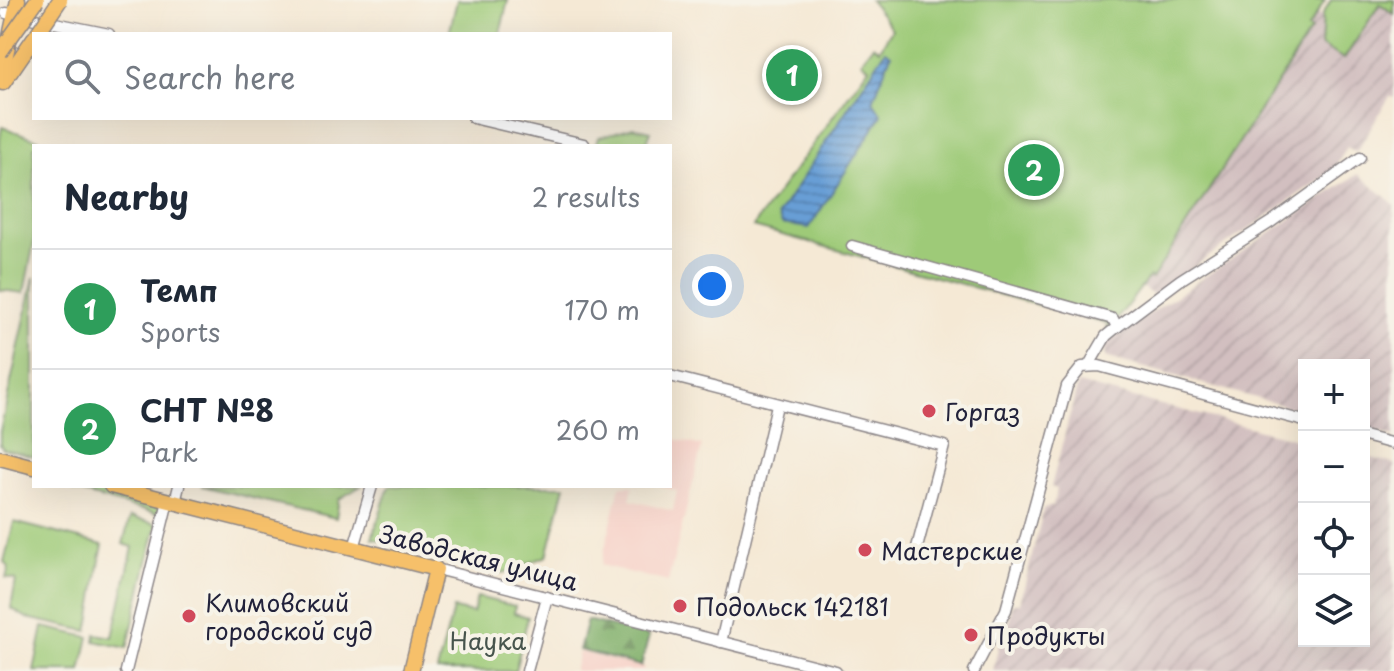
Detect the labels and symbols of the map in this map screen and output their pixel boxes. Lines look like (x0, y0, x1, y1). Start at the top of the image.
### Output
pin: 1 (766, 45, 818, 105)
pin: 2 (1008, 140, 1060, 200)
your location (692, 266, 732, 306)
place label: Горгаз (945, 393, 1020, 429)
marker: Горгаз (920, 402, 938, 420)
street label: Заводская улица (376, 515, 582, 599)
place label: Мастерские (881, 532, 1023, 568)
marker: Мастерские (856, 541, 874, 559)
place label: Климовский городской суд (205, 584, 373, 648)
place label: Подольск 142181 (696, 588, 889, 624)
marker: Подольск 142181 (671, 597, 689, 615)
marker: Климовский городской суд (180, 607, 198, 625)
place label: Продукты (987, 617, 1106, 653)
park label: Наука (450, 622, 526, 658)
marker: Продукты (962, 626, 980, 644)

